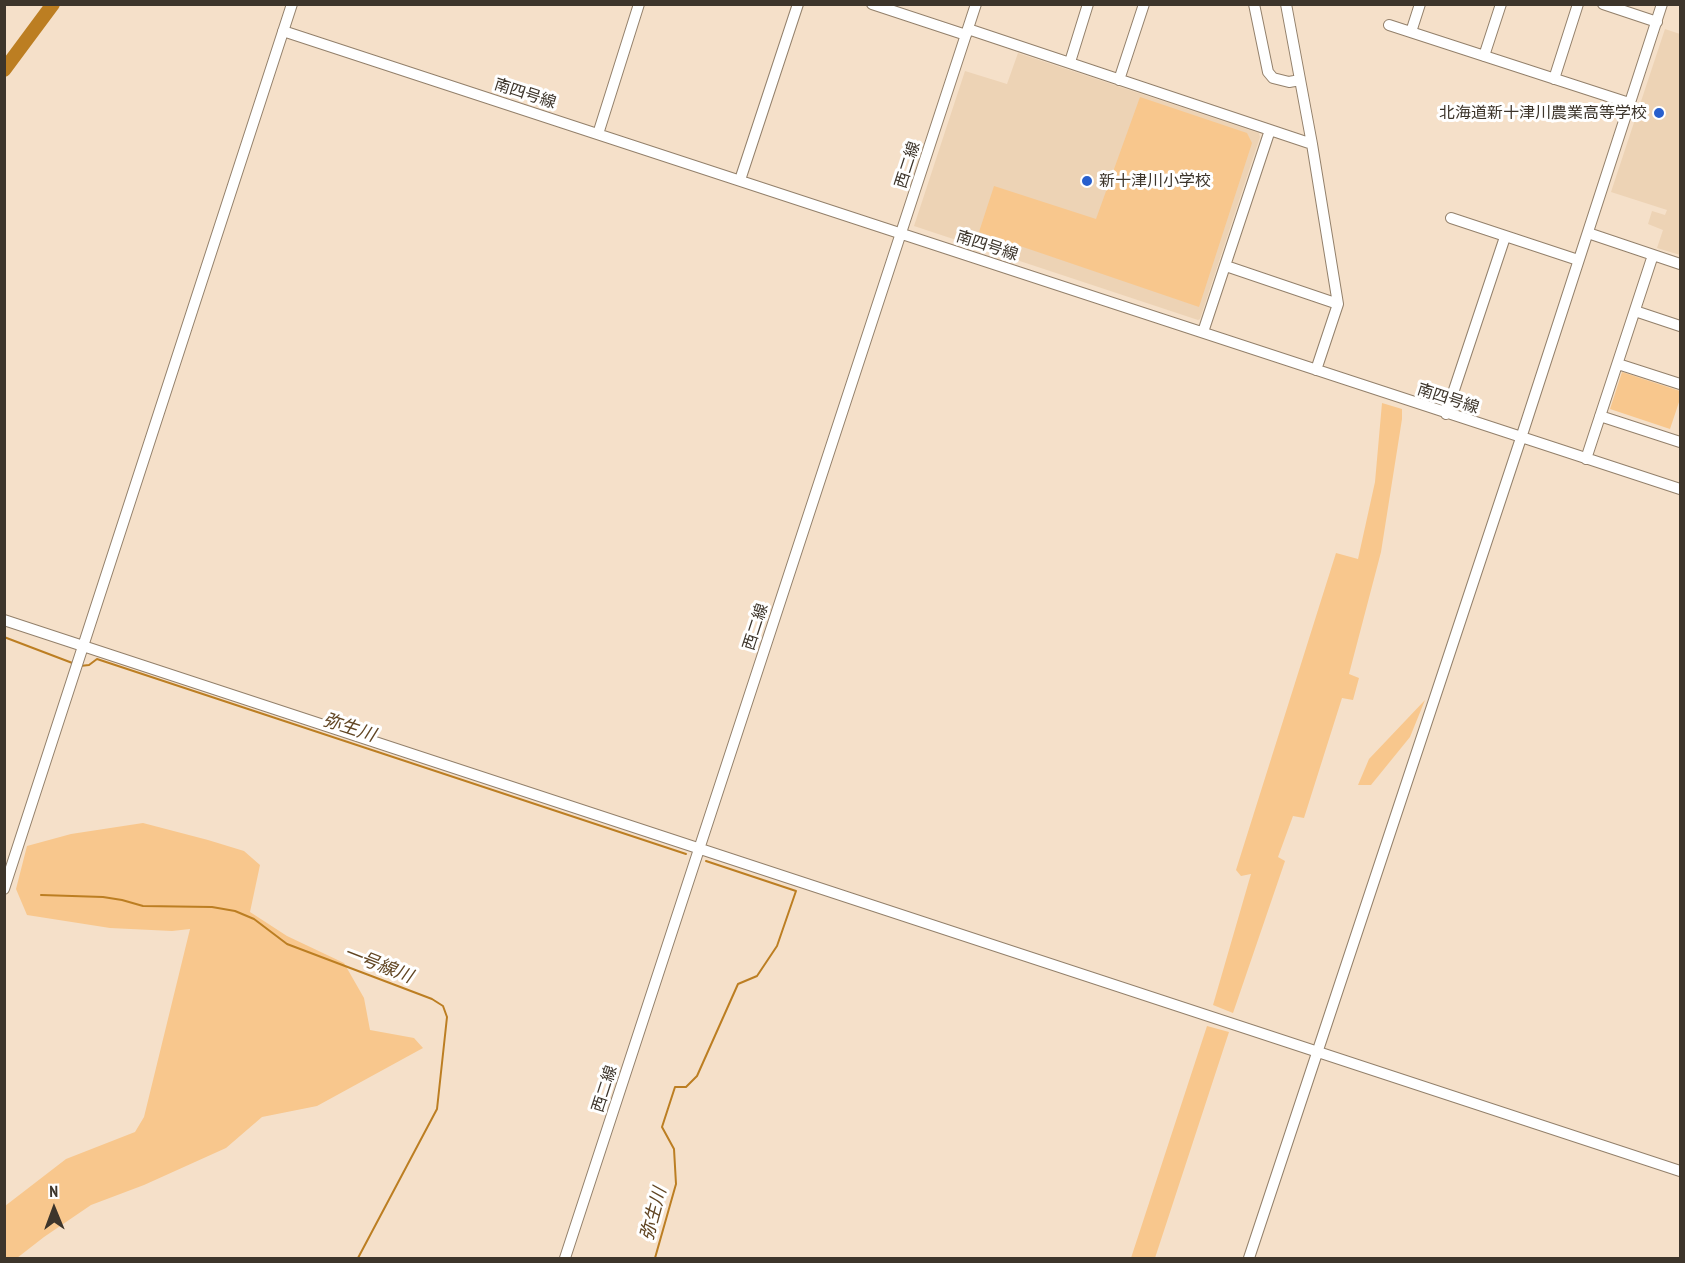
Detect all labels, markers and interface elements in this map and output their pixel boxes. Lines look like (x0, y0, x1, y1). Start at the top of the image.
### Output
street label: 南四号線 (492, 75, 558, 113)
place label: 北海道新十津川農業高等学校 (1439, 103, 1647, 123)
marker: 北海道新十津川農業高等学校 (1652, 106, 1666, 120)
street label: 西二線 (891, 139, 925, 191)
place label: 新十津川小学校 (1099, 171, 1211, 191)
marker: 新十津川小学校 (1080, 174, 1094, 188)
street label: 南四号線 (954, 227, 1020, 265)
street label: 南四号線 (1415, 380, 1481, 418)
street label: 西二線 (739, 601, 773, 653)
water label: 弥生川 (320, 709, 378, 747)
water label: 一号線川 (341, 942, 415, 988)
street label: 西二線 (588, 1063, 622, 1115)
north arrow (24, 1179, 84, 1239)
text: N (49, 1181, 58, 1201)
water label: 弥生川 (637, 1185, 671, 1243)

